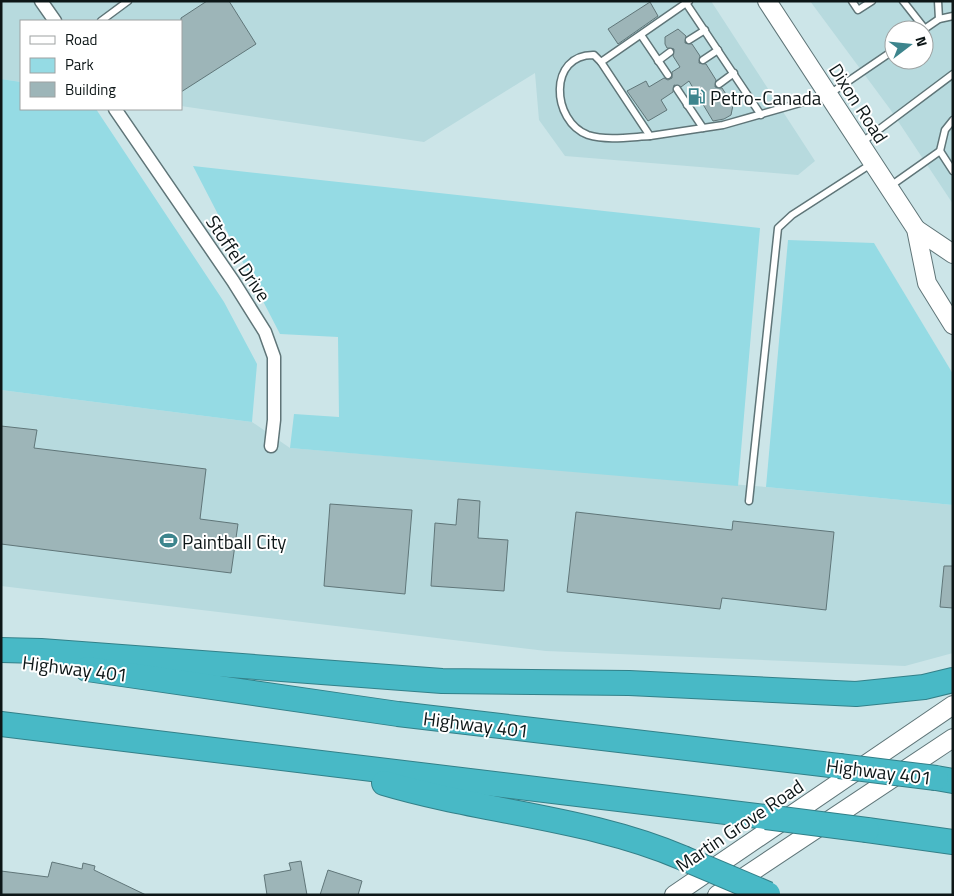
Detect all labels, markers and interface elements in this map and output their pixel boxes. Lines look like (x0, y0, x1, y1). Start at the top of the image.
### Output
legend (20, 20, 182, 110)
north arrow (884, 20, 934, 70)
text: Road (65, 28, 97, 51)
text: N (911, 34, 933, 49)
text: Park (65, 53, 94, 76)
street label: Dixon Road (822, 57, 896, 149)
text: Building (65, 78, 116, 101)
place label: Petro-Canada (710, 83, 822, 112)
fuel station icon: Petro-Canada (686, 87, 706, 107)
street label: Stoffel Drive (199, 209, 279, 307)
place label: Paintball City (182, 527, 286, 556)
sports icon: Paintball City (158, 531, 178, 551)
street label: Highway 401 (21, 647, 129, 689)
street label: Highway 401 (422, 703, 530, 745)
street label: Highway 401 (825, 750, 933, 792)
street label: Martin Grove Road (669, 771, 809, 879)

